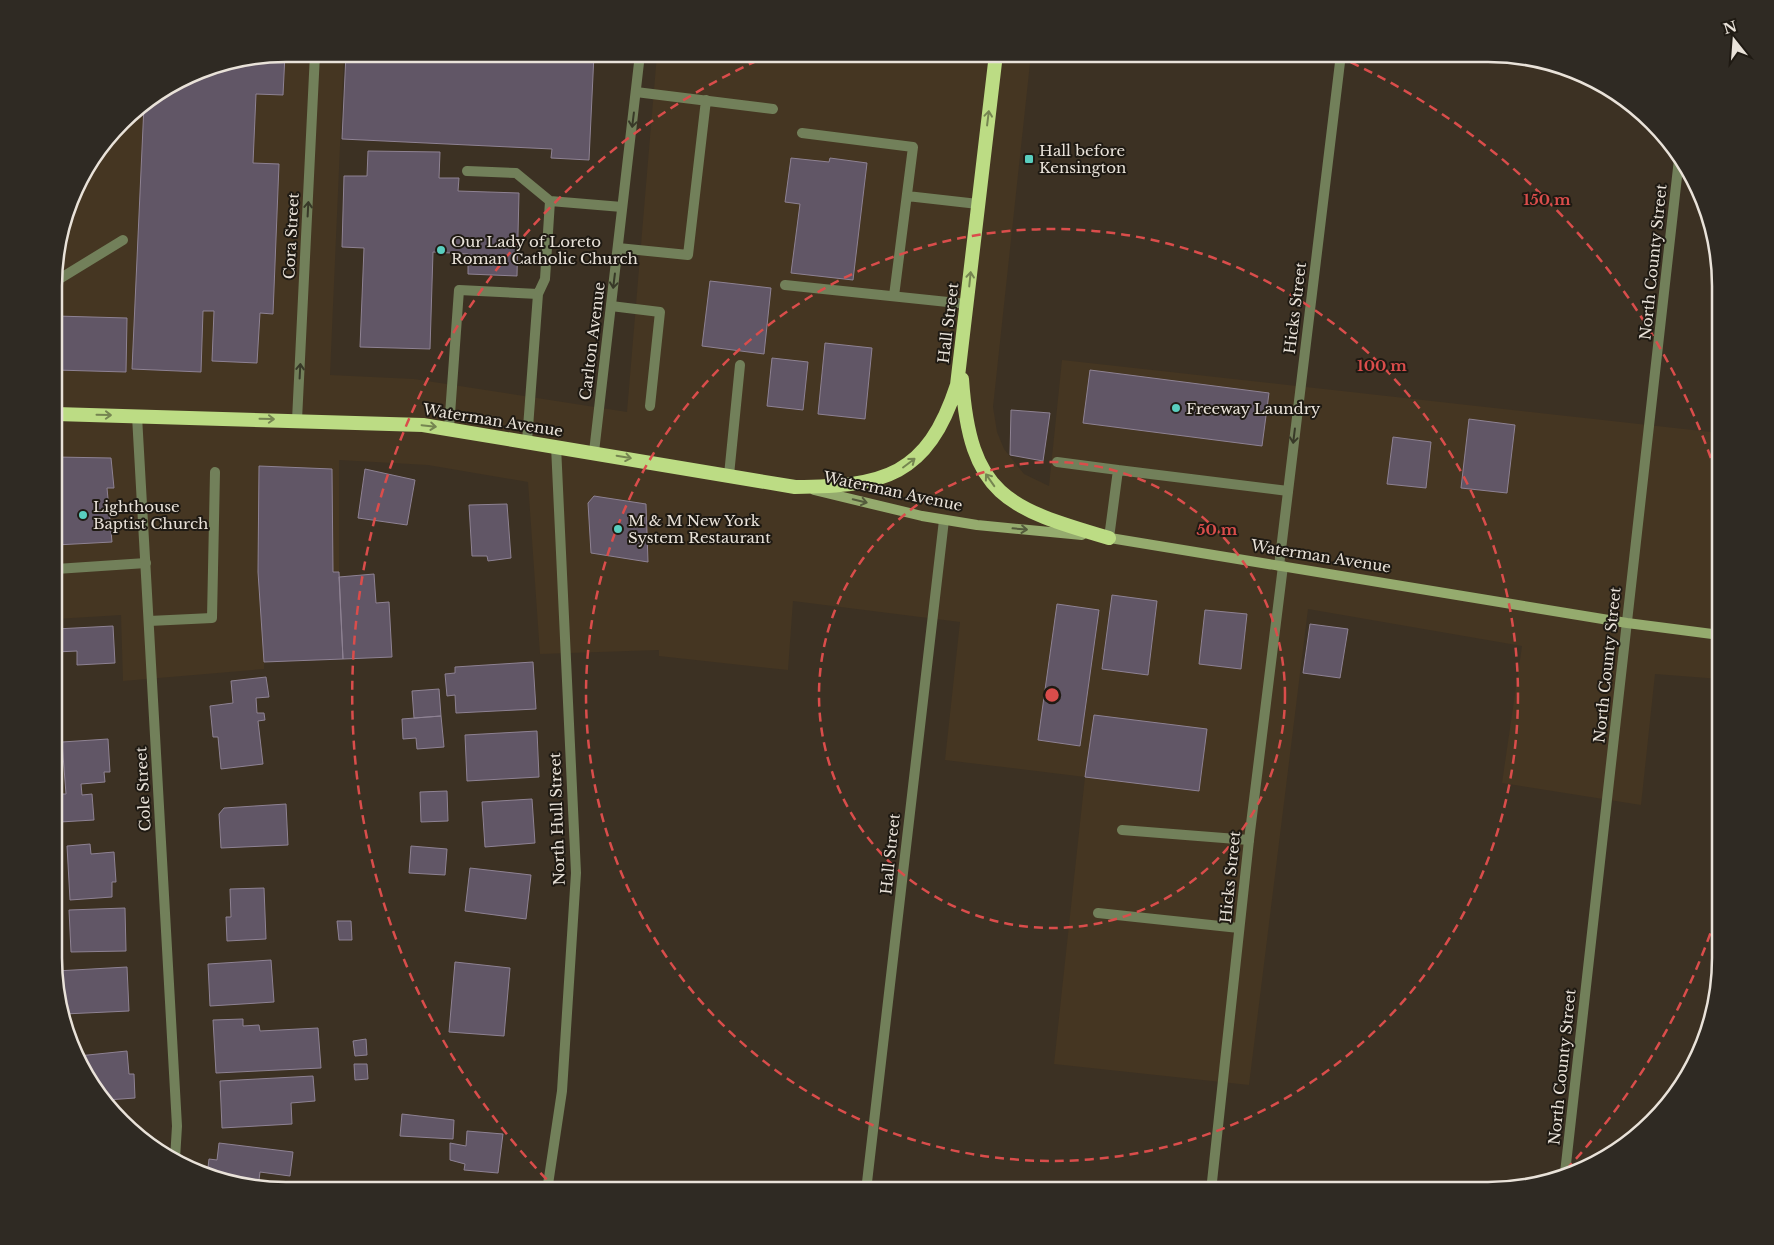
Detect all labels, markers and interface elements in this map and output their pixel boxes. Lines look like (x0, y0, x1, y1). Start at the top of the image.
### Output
north arrow (1709, 15, 1759, 65)
text: N (1721, 17, 1739, 38)
one-way arrow (983, 110, 993, 126)
one-way arrow (628, 111, 638, 127)
place label: Hall before Kensington (1039, 141, 1126, 177)
marker: Hall before Kensington (1023, 153, 1035, 165)
street label: North County Street (1635, 183, 1671, 341)
text: 150 m (1523, 190, 1571, 209)
street label: Cora Street (279, 192, 303, 280)
one-way arrow (303, 201, 312, 217)
place label: Our Lady of Loreto Roman Catholic Church (451, 232, 638, 268)
marker: Our Lady of Loreto Roman Catholic Church (435, 244, 447, 256)
street label: Hicks Street (1280, 261, 1310, 355)
one-way arrow (965, 271, 975, 287)
one-way arrow (609, 273, 619, 289)
street label: Carlton Avenue (575, 281, 609, 401)
street label: Hall Street (934, 281, 962, 365)
text: 100 m (1357, 356, 1407, 375)
one-way arrow (295, 363, 304, 379)
street label: Waterman Avenue (421, 399, 564, 440)
place label: Freeway Laundry (1186, 399, 1321, 418)
marker: Freeway Laundry (1170, 402, 1182, 414)
one-way arrow (96, 411, 112, 420)
one-way arrow (258, 414, 275, 424)
one-way arrow (421, 421, 437, 431)
one-way arrow (1289, 428, 1299, 444)
one-way arrow (616, 453, 632, 463)
one-way arrow (902, 457, 915, 468)
street label: Waterman Avenue (821, 467, 964, 515)
one-way arrow (985, 473, 995, 487)
place label: Lighthouse Baptist Church (93, 497, 208, 533)
one-way arrow (852, 497, 868, 506)
marker: Lighthouse Baptist Church (77, 509, 89, 521)
place label: M & M New York System Restaurant (628, 511, 771, 547)
text: 50 m (1197, 520, 1238, 539)
marker: M & M New York System Restaurant (612, 523, 624, 535)
one-way arrow (1012, 524, 1028, 534)
street label: Waterman Avenue (1249, 535, 1392, 576)
street label: North County Street (1589, 586, 1625, 744)
centre of rings (1043, 686, 1061, 704)
street label: Cole Street (131, 746, 155, 832)
street label: North Hull Street (545, 752, 569, 886)
street label: Hall Street (876, 812, 904, 895)
street label: Hicks Street (1216, 830, 1244, 924)
street label: North County Street (1544, 988, 1580, 1146)

